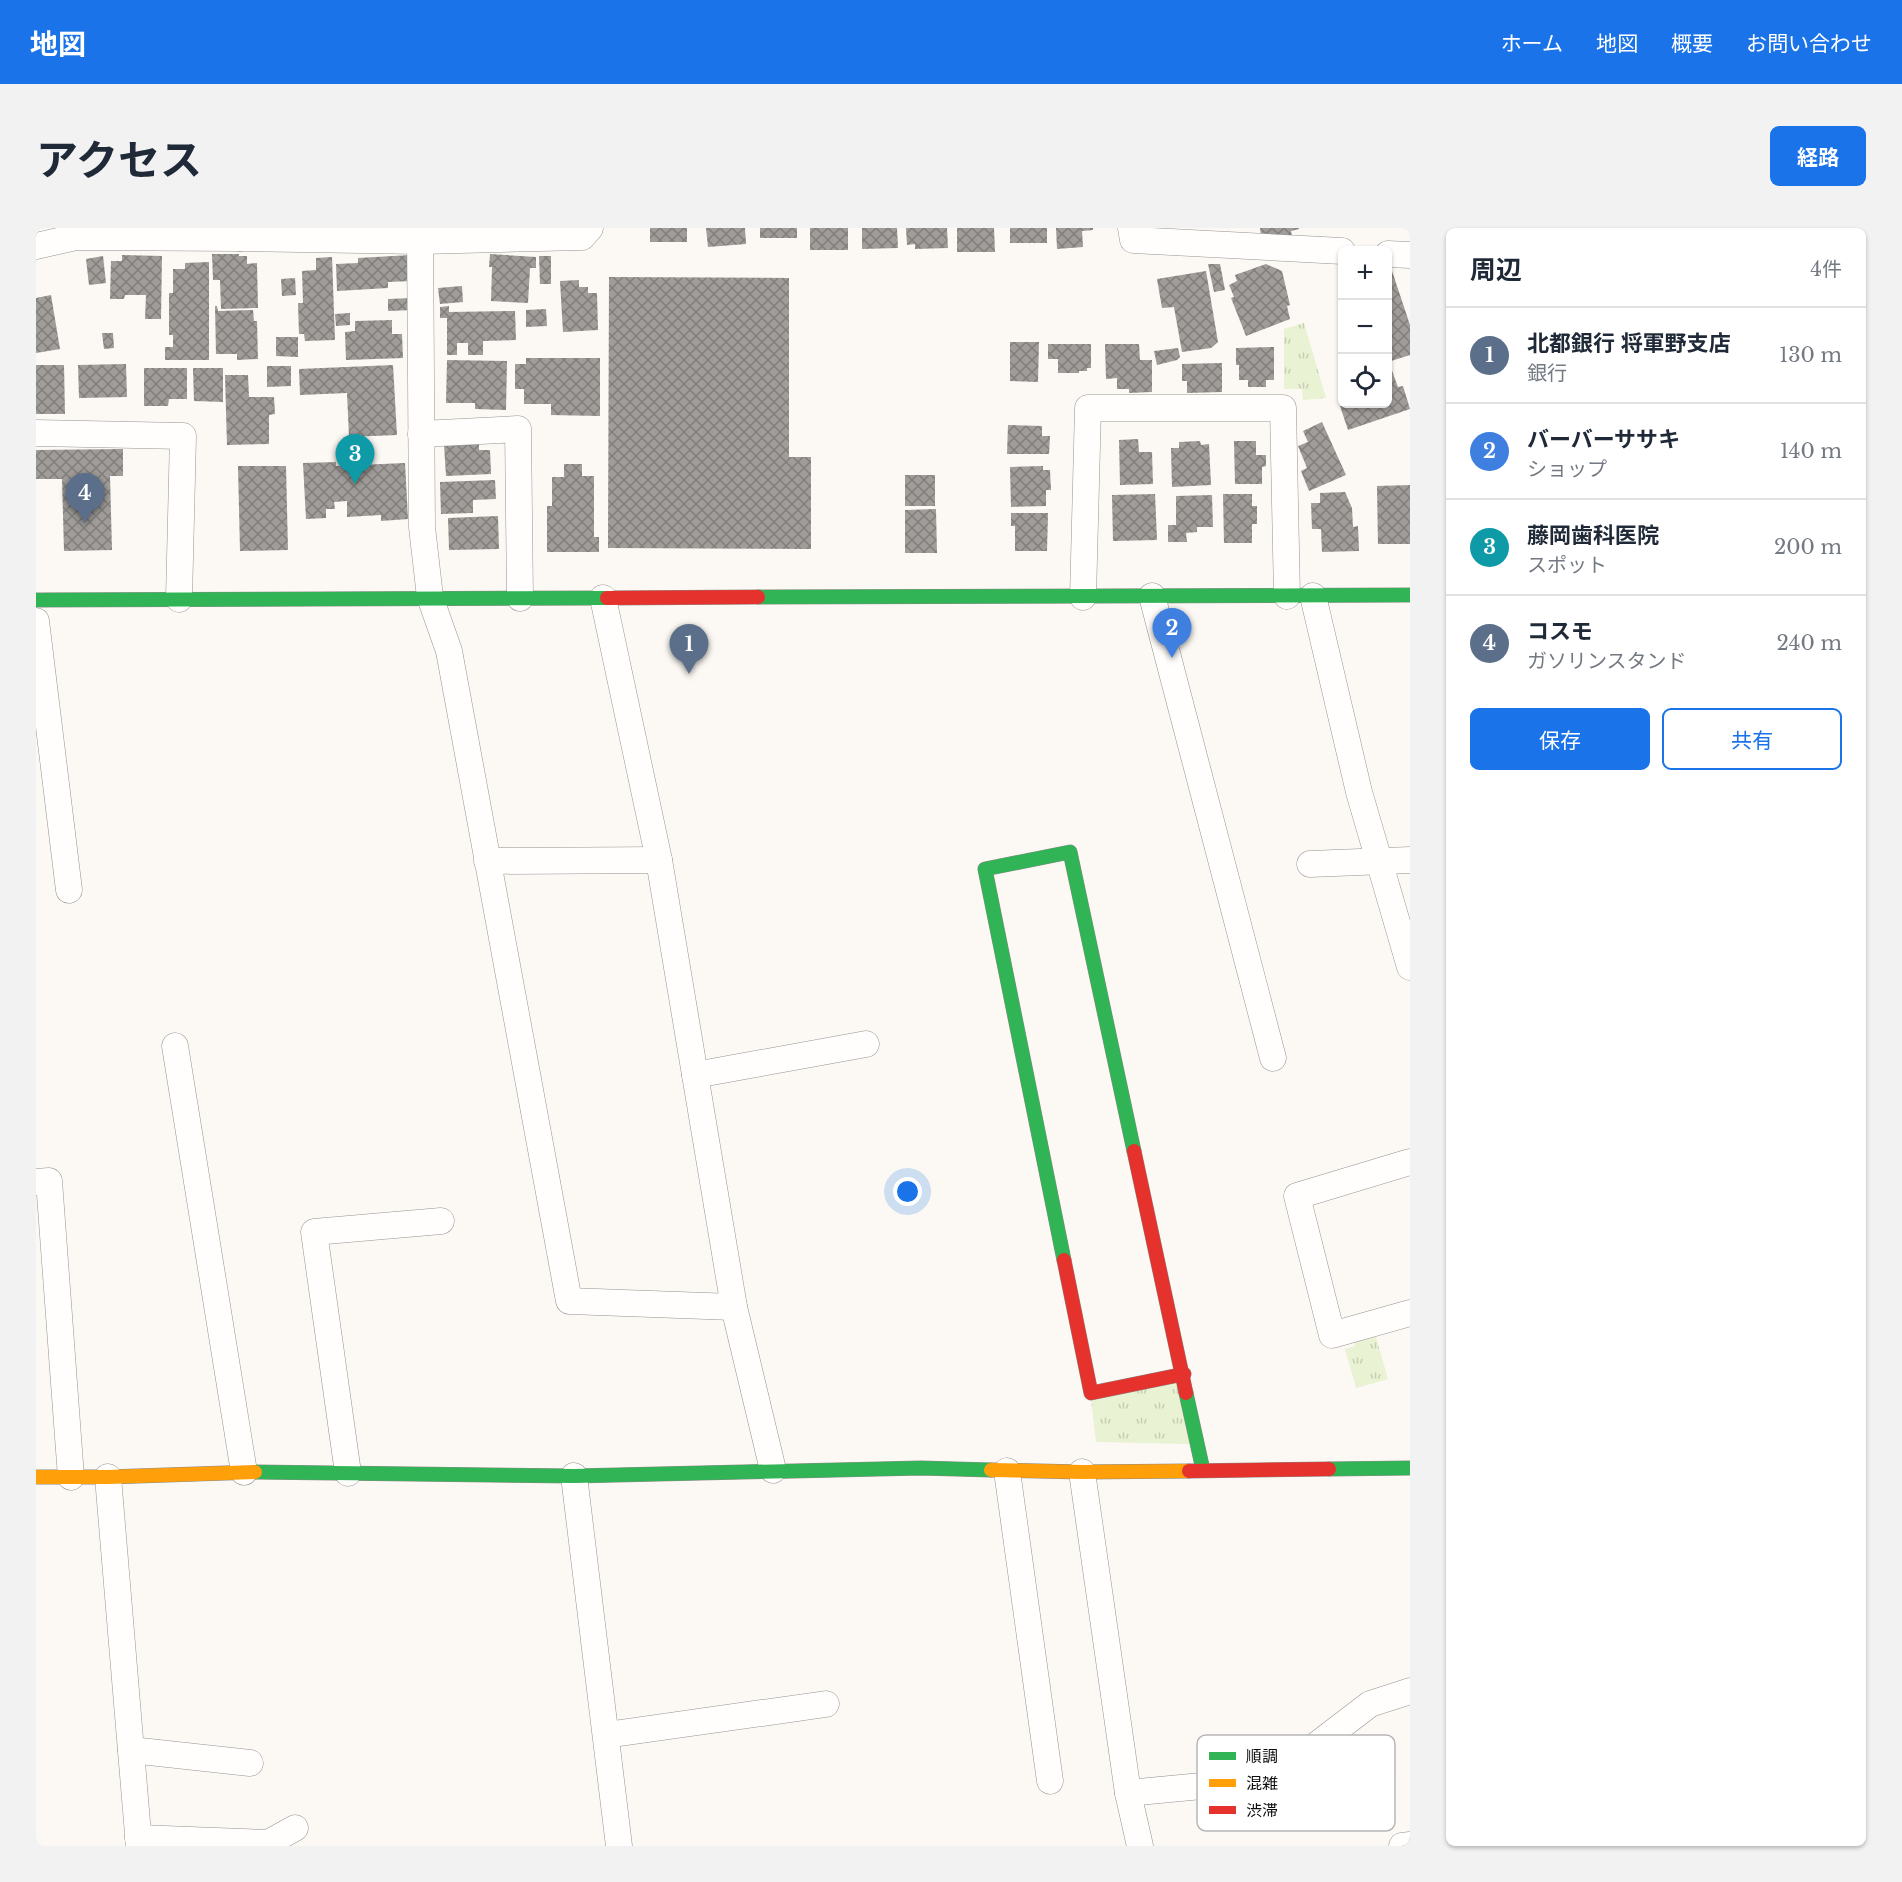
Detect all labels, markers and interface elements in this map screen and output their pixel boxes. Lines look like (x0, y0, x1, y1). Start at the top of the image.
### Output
text: 地図 (30, 27, 86, 62)
text: ホーム (1501, 31, 1563, 57)
text: 地図 (1596, 31, 1638, 57)
text: 概要 (1671, 31, 1713, 57)
text: お問い合わせ (1746, 31, 1872, 57)
button: 経路 (1770, 126, 1866, 186)
text: アクセス (36, 134, 202, 186)
map controls (1338, 246, 1392, 408)
button: + (1338, 246, 1392, 300)
text: 周辺 (1470, 254, 1522, 286)
text: 4件 (1810, 257, 1842, 281)
button: − (1338, 300, 1392, 354)
text: 北都銀行 将軍野支店 (1527, 330, 1731, 357)
text: 1 (1485, 343, 1494, 367)
text: 130 m (1779, 343, 1842, 367)
button: locate (1338, 354, 1392, 408)
text: 銀行 (1527, 361, 1567, 385)
text: バーバーササキ (1527, 426, 1680, 453)
pin: 3 (336, 434, 374, 484)
text: 2 (1483, 439, 1496, 463)
text: 140 m (1780, 439, 1842, 463)
text: ショップ (1527, 457, 1607, 481)
pin: 4 (65, 474, 104, 523)
text: 藤岡歯科医院 (1527, 522, 1659, 549)
text: 3 (1483, 535, 1496, 559)
text: 200 m (1774, 535, 1842, 559)
text: スポット (1527, 553, 1607, 577)
pin: 2 (1152, 608, 1192, 658)
text: コスモ (1527, 618, 1593, 645)
pin: 1 (670, 624, 708, 674)
text: 4 (1483, 631, 1496, 655)
text: 240 m (1777, 631, 1842, 655)
text: ガソリンスタンド (1527, 649, 1687, 673)
button: 保存 (1470, 708, 1650, 770)
button: 共有 (1662, 708, 1842, 770)
your location (893, 1177, 922, 1206)
legend (1197, 1735, 1395, 1831)
text: 順調 (1246, 1746, 1278, 1766)
text: 混雑 (1246, 1773, 1278, 1793)
text: 渋滞 (1246, 1800, 1278, 1820)

